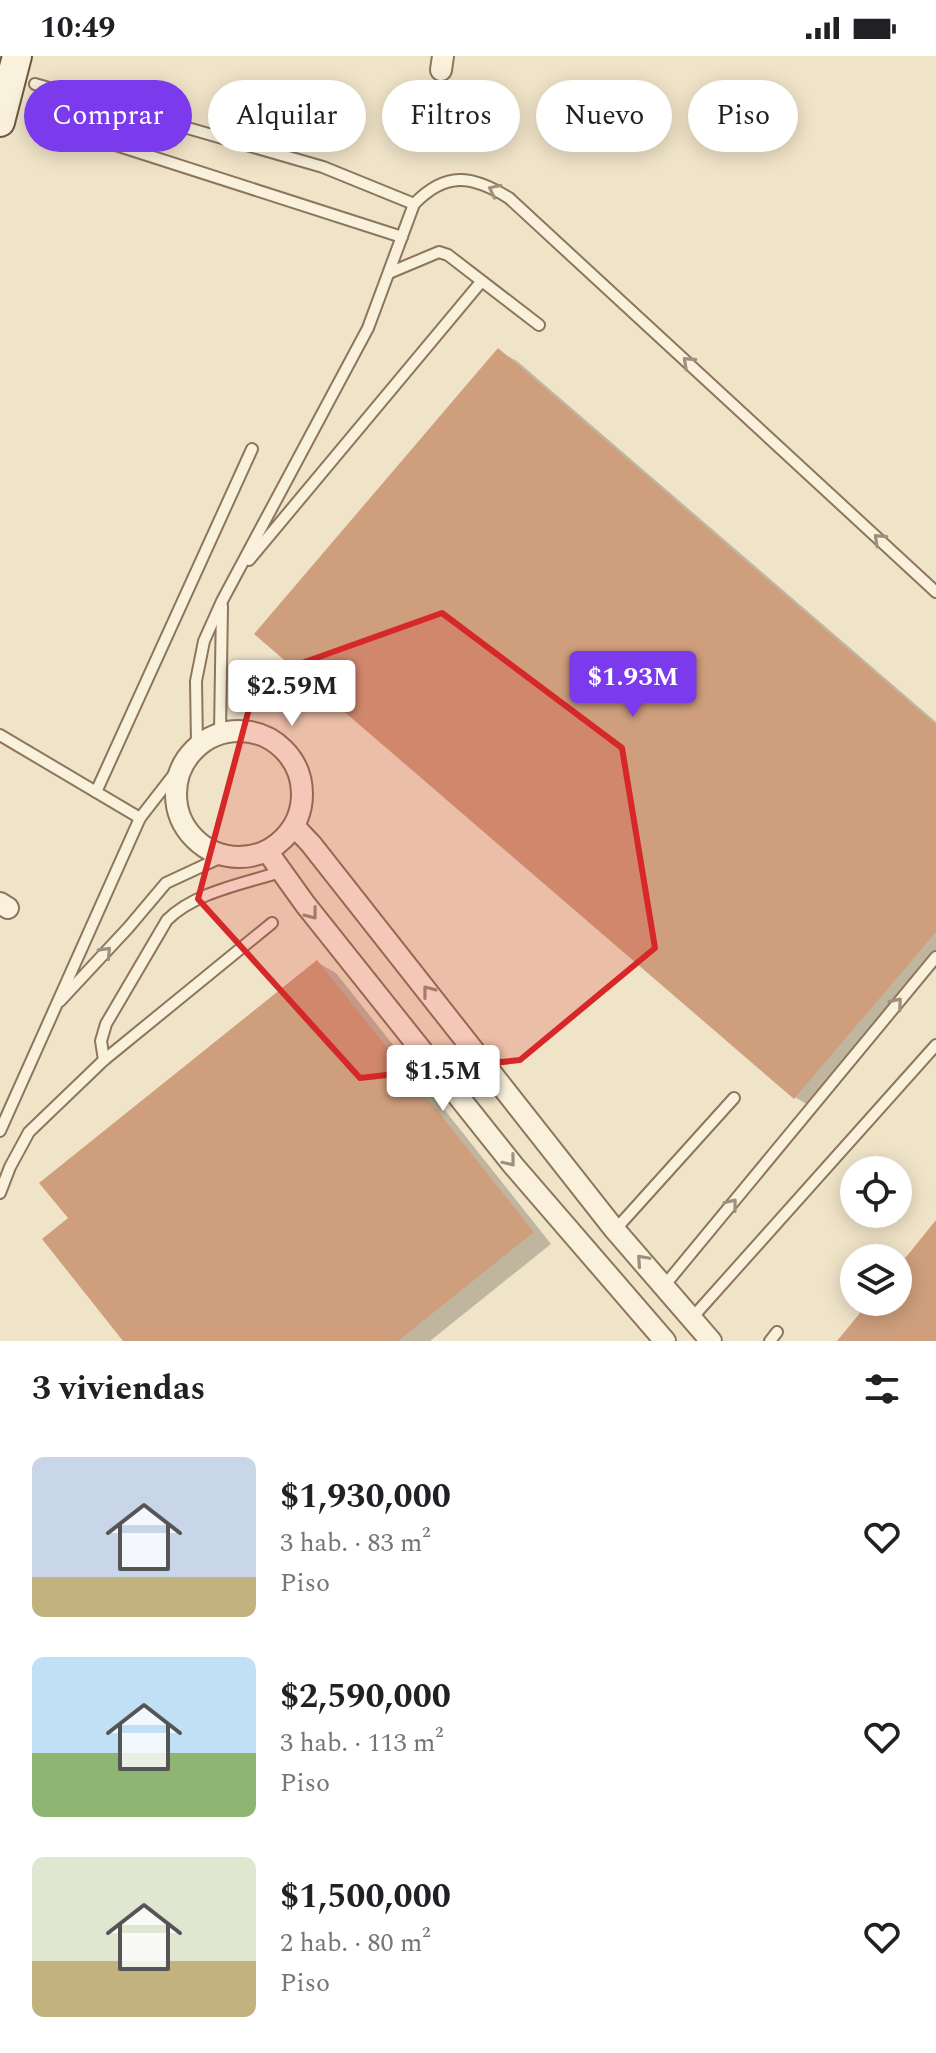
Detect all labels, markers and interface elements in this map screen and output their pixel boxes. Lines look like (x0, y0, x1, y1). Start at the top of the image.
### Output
text: 10:49 (40, 5, 115, 51)
chip: Comprar (24, 80, 192, 152)
chip: Alquilar (208, 80, 366, 152)
chip: Filtros (382, 80, 520, 152)
chip: Nuevo (536, 80, 672, 152)
chip: Piso (688, 80, 798, 152)
one-way arrow (487, 184, 502, 200)
one-way arrow (682, 358, 697, 372)
one-way arrow (873, 534, 888, 548)
pin: $1.93M (568, 651, 698, 719)
text: $1.93M (587, 657, 679, 697)
pin: $2.59M (227, 660, 357, 728)
text: $2.59M (246, 666, 338, 706)
one-way arrow (303, 905, 317, 920)
one-way arrow (97, 946, 111, 961)
one-way arrow (423, 985, 437, 1000)
one-way arrow (887, 998, 902, 1012)
pin: $1.5M (387, 1045, 499, 1113)
text: $1.5M (405, 1051, 481, 1091)
one-way arrow (500, 1152, 514, 1167)
map controls (840, 1156, 912, 1316)
button: locate (840, 1156, 912, 1228)
one-way arrow (722, 1199, 737, 1213)
button: layers (840, 1244, 912, 1316)
one-way arrow (637, 1255, 652, 1270)
text: 3 viviendas (32, 1363, 205, 1415)
icon: filters (860, 1367, 904, 1411)
text: $1,930,000 (280, 1471, 451, 1523)
icon: home (96, 1489, 192, 1585)
icon: heart (860, 1515, 904, 1559)
text: 3 hab. · 83 m² (280, 1523, 430, 1563)
text: Piso (280, 1563, 330, 1603)
text: $2,590,000 (280, 1671, 451, 1723)
icon: home (96, 1689, 192, 1785)
icon: heart (860, 1715, 904, 1759)
text: 3 hab. · 113 m² (280, 1723, 443, 1763)
text: Piso (280, 1763, 330, 1803)
text: $1,500,000 (280, 1871, 451, 1923)
icon: home (96, 1889, 192, 1985)
icon: heart (860, 1915, 904, 1959)
text: 2 hab. · 80 m² (280, 1923, 430, 1963)
text: Piso (280, 1963, 330, 2003)

